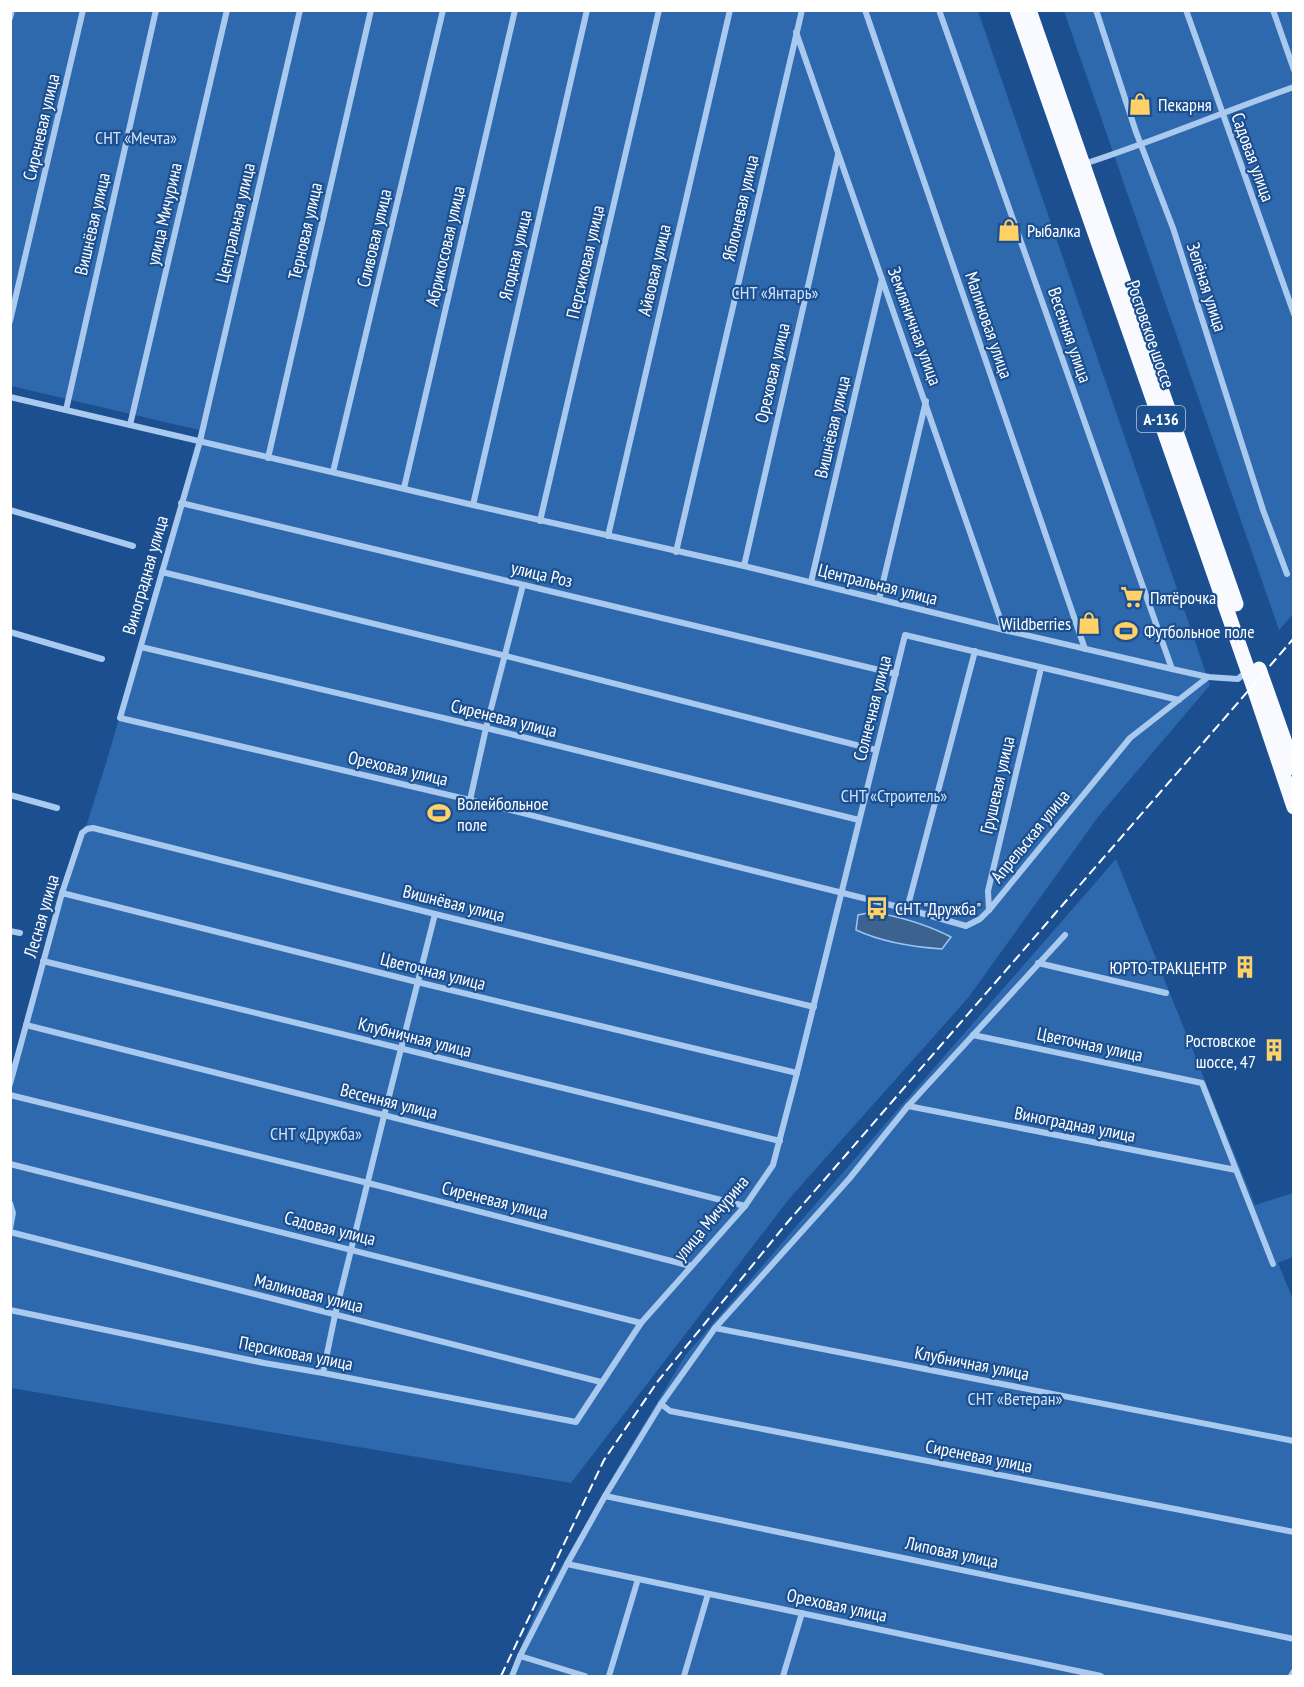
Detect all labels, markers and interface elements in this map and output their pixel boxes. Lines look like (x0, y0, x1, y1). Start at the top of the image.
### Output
street label: Сиреневая улица (18, 71, 64, 183)
shop icon: Пекарня (1127, 91, 1153, 117)
place label: Пекарня (1158, 93, 1212, 116)
street label: Садовая улица (1226, 109, 1280, 205)
park label: СНТ «Мечта» (95, 126, 177, 149)
street label: Яблоневая улица (717, 153, 763, 263)
street label: улица Мичурина (141, 160, 187, 268)
street label: Центральная улица (210, 161, 260, 285)
street label: Вишнёвая улица (69, 171, 115, 277)
street label: Терновая улица (283, 180, 327, 282)
street label: Абрикосовая улица (420, 184, 470, 308)
street label: Сливовая улица (352, 187, 396, 289)
street label: Персиковая улица (561, 203, 609, 321)
street label: Ягодная улица (493, 208, 537, 302)
shop icon: Рыбалка (996, 217, 1022, 243)
place label: Рыбалка (1027, 219, 1081, 242)
street label: Айвовая улица (632, 222, 676, 318)
street label: Зелёная улица (1182, 240, 1232, 334)
street label: Земляничная улица (883, 264, 947, 388)
street label: Малиновая улица (960, 269, 1018, 381)
street label: Ростовское шоссе (1122, 277, 1180, 391)
park label: СНТ «Янтарь» (732, 281, 818, 304)
street label: Весенняя улица (1043, 284, 1097, 386)
street label: Ореховая улица (749, 321, 795, 425)
street label: Вишнёвая улица (809, 374, 855, 480)
road number: А-136 (1137, 406, 1185, 432)
street label: Виноградная улица (117, 513, 173, 637)
street label: улица Роз (509, 556, 575, 592)
street label: Центральная улица (816, 558, 940, 610)
supermarket icon: Пятёрочка (1119, 584, 1145, 610)
place label: Пятёрочка (1150, 586, 1216, 609)
shop icon: Wildberries (1076, 610, 1102, 636)
place label: Wildberries (1000, 612, 1071, 635)
sports icon: Футбольное поле (1113, 618, 1139, 644)
place label: Футбольное поле (1144, 620, 1255, 643)
street label: Солнечная улица (848, 653, 896, 763)
street label: Сиреневая улица (448, 694, 560, 742)
street label: Грушевая улица (975, 734, 1019, 836)
street label: Ореховая улица (346, 745, 450, 791)
park label: СНТ «Строитель» (841, 784, 947, 807)
street label: Апрельская улица (985, 785, 1075, 887)
place label: Волейбольное поле (457, 792, 549, 836)
sports icon: Волейбольное поле (426, 800, 452, 826)
street label: Лесная улица (18, 872, 64, 961)
street label: Вишнёвая улица (401, 879, 507, 927)
bus stop icon: СНТ "Дружба" (864, 895, 890, 921)
place label: СНТ "Дружба" (895, 897, 981, 920)
street label: Цветочная улица (378, 947, 488, 995)
building icon: ЮРТО-ТРАКЦЕНТР (1232, 954, 1258, 980)
place label: ЮРТО-ТРАКЦЕНТР (1109, 956, 1227, 979)
street label: Клубничная улица (356, 1012, 474, 1062)
street label: Цветочная улица (1035, 1022, 1145, 1066)
place label: Ростовское шоссе, 47 (1185, 1029, 1256, 1073)
building icon: Ростовское шоссе, 47 (1261, 1037, 1287, 1063)
street label: Весенняя улица (338, 1078, 440, 1124)
street label: Виноградная улица (1013, 1101, 1137, 1147)
park label: СНТ «Дружба» (270, 1122, 362, 1145)
street label: улица Мичурина (669, 1170, 753, 1266)
street label: Сиреневая улица (439, 1176, 551, 1224)
street label: Садовая улица (282, 1206, 378, 1250)
street label: Малиновая улица (252, 1268, 366, 1318)
street label: Персиковая улица (237, 1331, 355, 1375)
street label: Клубничная улица (913, 1341, 1031, 1385)
park label: СНТ «Ветеран» (968, 1387, 1062, 1410)
street label: Сиреневая улица (923, 1434, 1035, 1478)
street label: Липовая улица (902, 1531, 1001, 1573)
street label: Ореховая улица (785, 1583, 889, 1627)

